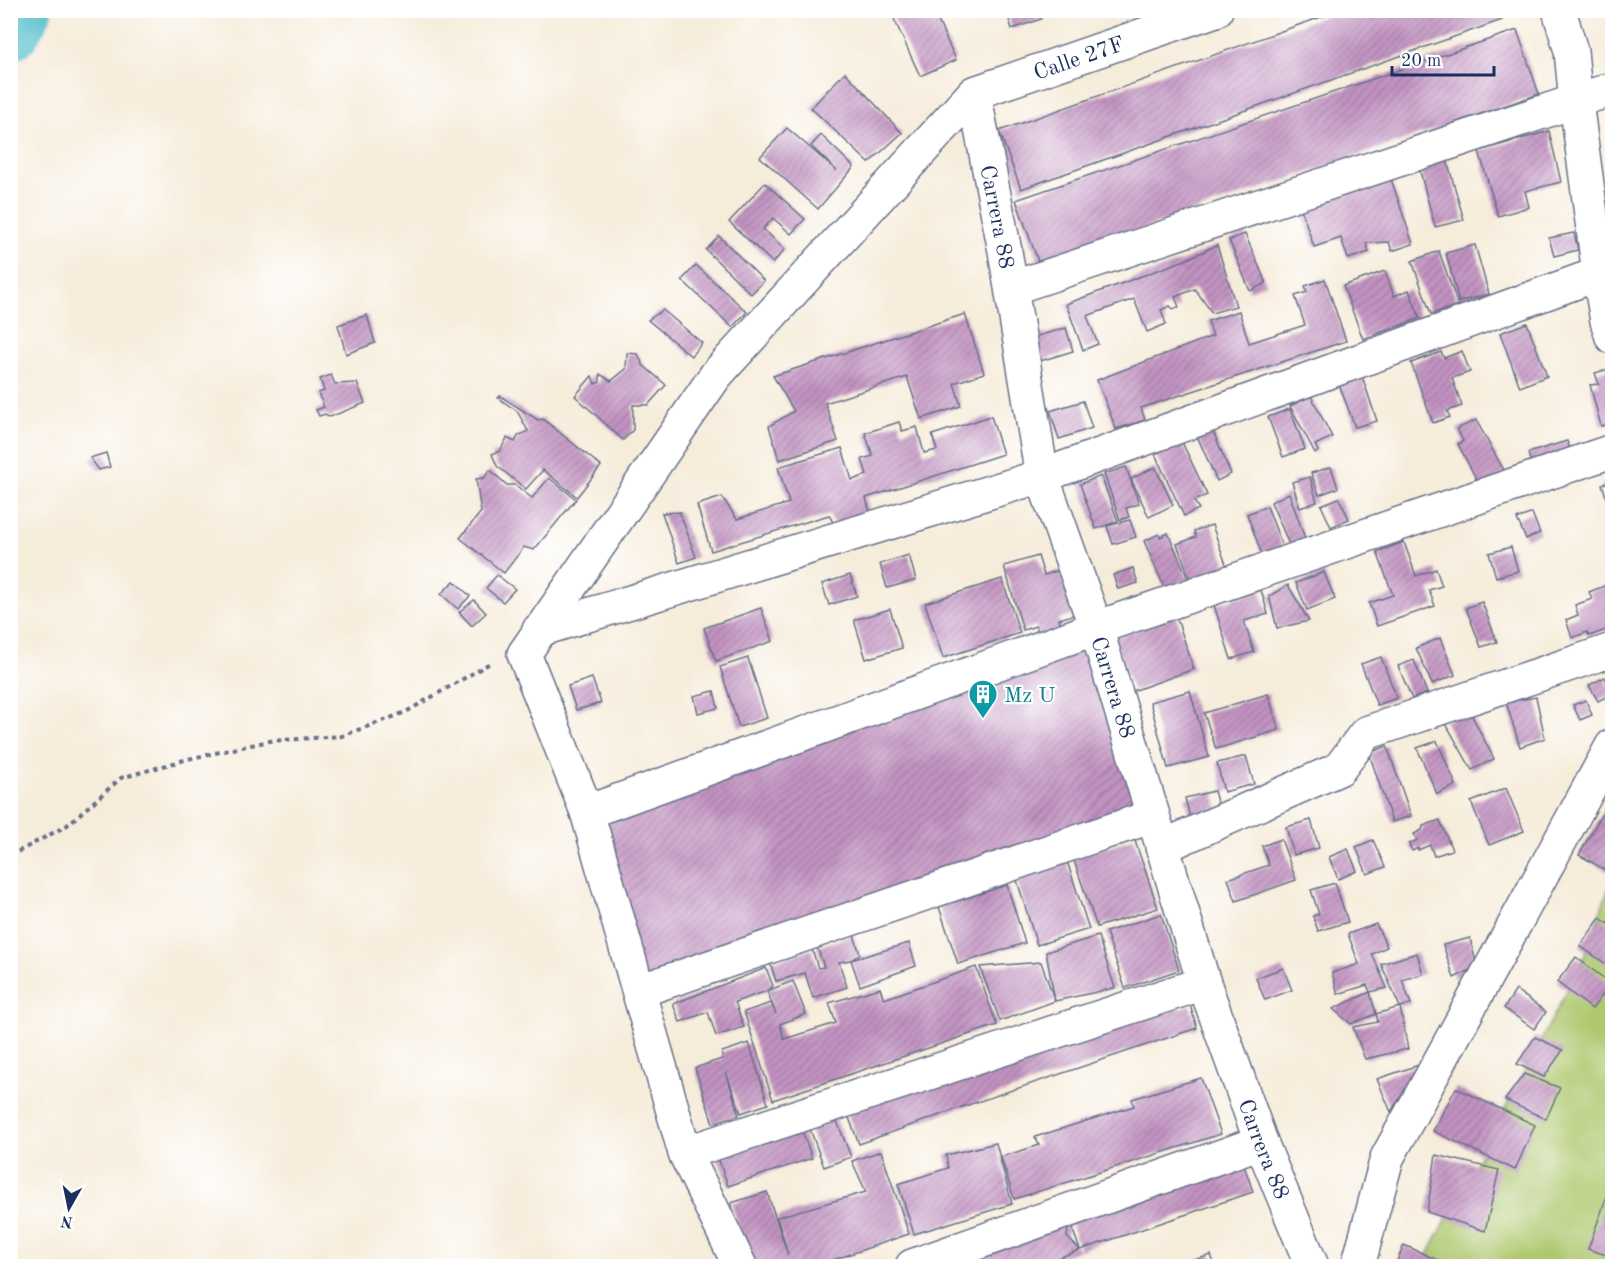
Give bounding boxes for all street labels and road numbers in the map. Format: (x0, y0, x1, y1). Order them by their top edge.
street label: Calle 27F (1031, 33, 1127, 85)
street label: Carrera 88 (975, 163, 1017, 271)
street label: Carrera 88 (1086, 634, 1138, 741)
street label: Carrera 88 (1234, 1097, 1292, 1203)

